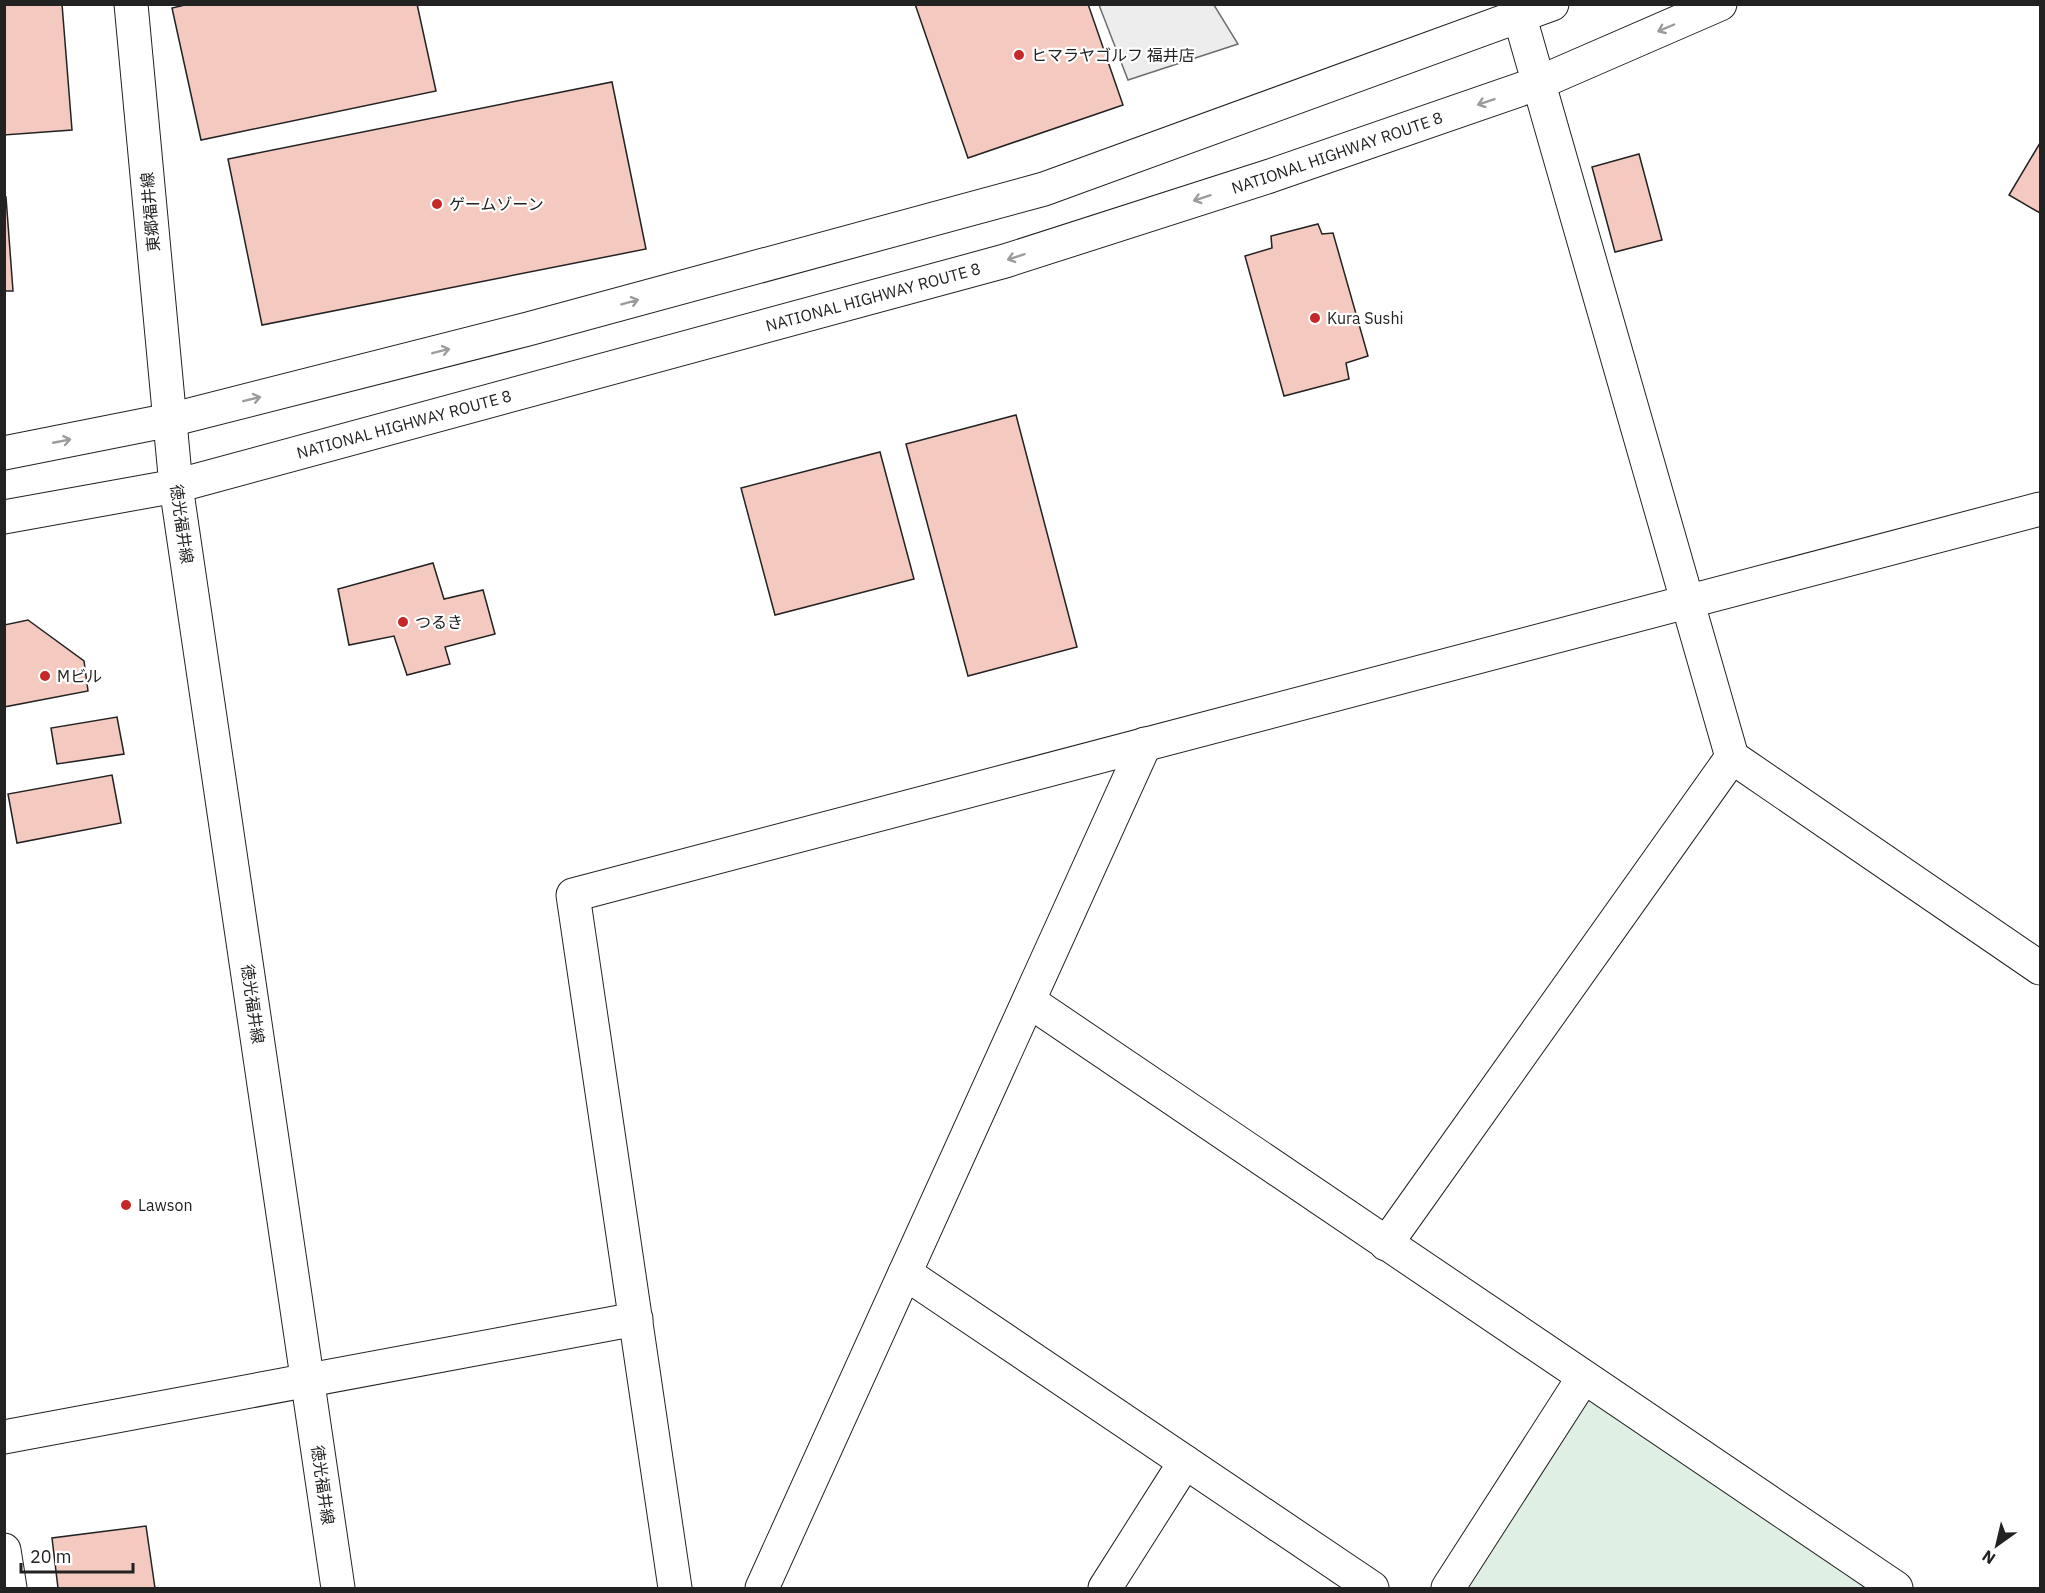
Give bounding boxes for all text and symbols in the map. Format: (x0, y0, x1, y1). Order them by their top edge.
one-way arrow (1657, 23, 1676, 34)
place label: ヒマラヤゴルフ 福井店 (1031, 45, 1195, 65)
marker: ヒマラヤゴルフ 福井店 (1012, 48, 1026, 62)
one-way arrow (1477, 97, 1496, 108)
street label: NATIONAL HIGHWAY ROUTE 8 (1229, 107, 1445, 198)
street label: 東郷福井線 (137, 171, 163, 253)
one-way arrow (1193, 193, 1212, 204)
place label: ゲームゾーン (449, 194, 544, 214)
marker: ゲームゾーン (430, 197, 444, 211)
one-way arrow (1007, 253, 1026, 264)
street label: NATIONAL HIGHWAY ROUTE 8 (763, 258, 983, 336)
one-way arrow (620, 295, 639, 307)
place label: Kura Sushi (1327, 308, 1403, 328)
marker: Kura Sushi (1308, 311, 1322, 325)
one-way arrow (431, 345, 450, 356)
street label: NATIONAL HIGHWAY ROUTE 8 (294, 385, 514, 463)
one-way arrow (242, 393, 261, 404)
one-way arrow (52, 435, 71, 446)
street label: 徳光福井線 (167, 483, 197, 565)
place label: つるき (415, 612, 463, 632)
marker: つるき (396, 615, 410, 629)
place label: Mビル (57, 666, 102, 686)
marker: Mビル (38, 669, 52, 683)
street label: 徳光福井線 (238, 963, 268, 1045)
place label: Lawson (138, 1195, 193, 1215)
marker: Lawson (119, 1198, 133, 1212)
street label: 徳光福井線 (308, 1444, 338, 1526)
north arrow (1967, 1515, 2027, 1575)
scale bar (21, 1536, 134, 1574)
text: 20 m (30, 1545, 72, 1568)
text: N (1978, 1546, 1999, 1569)

